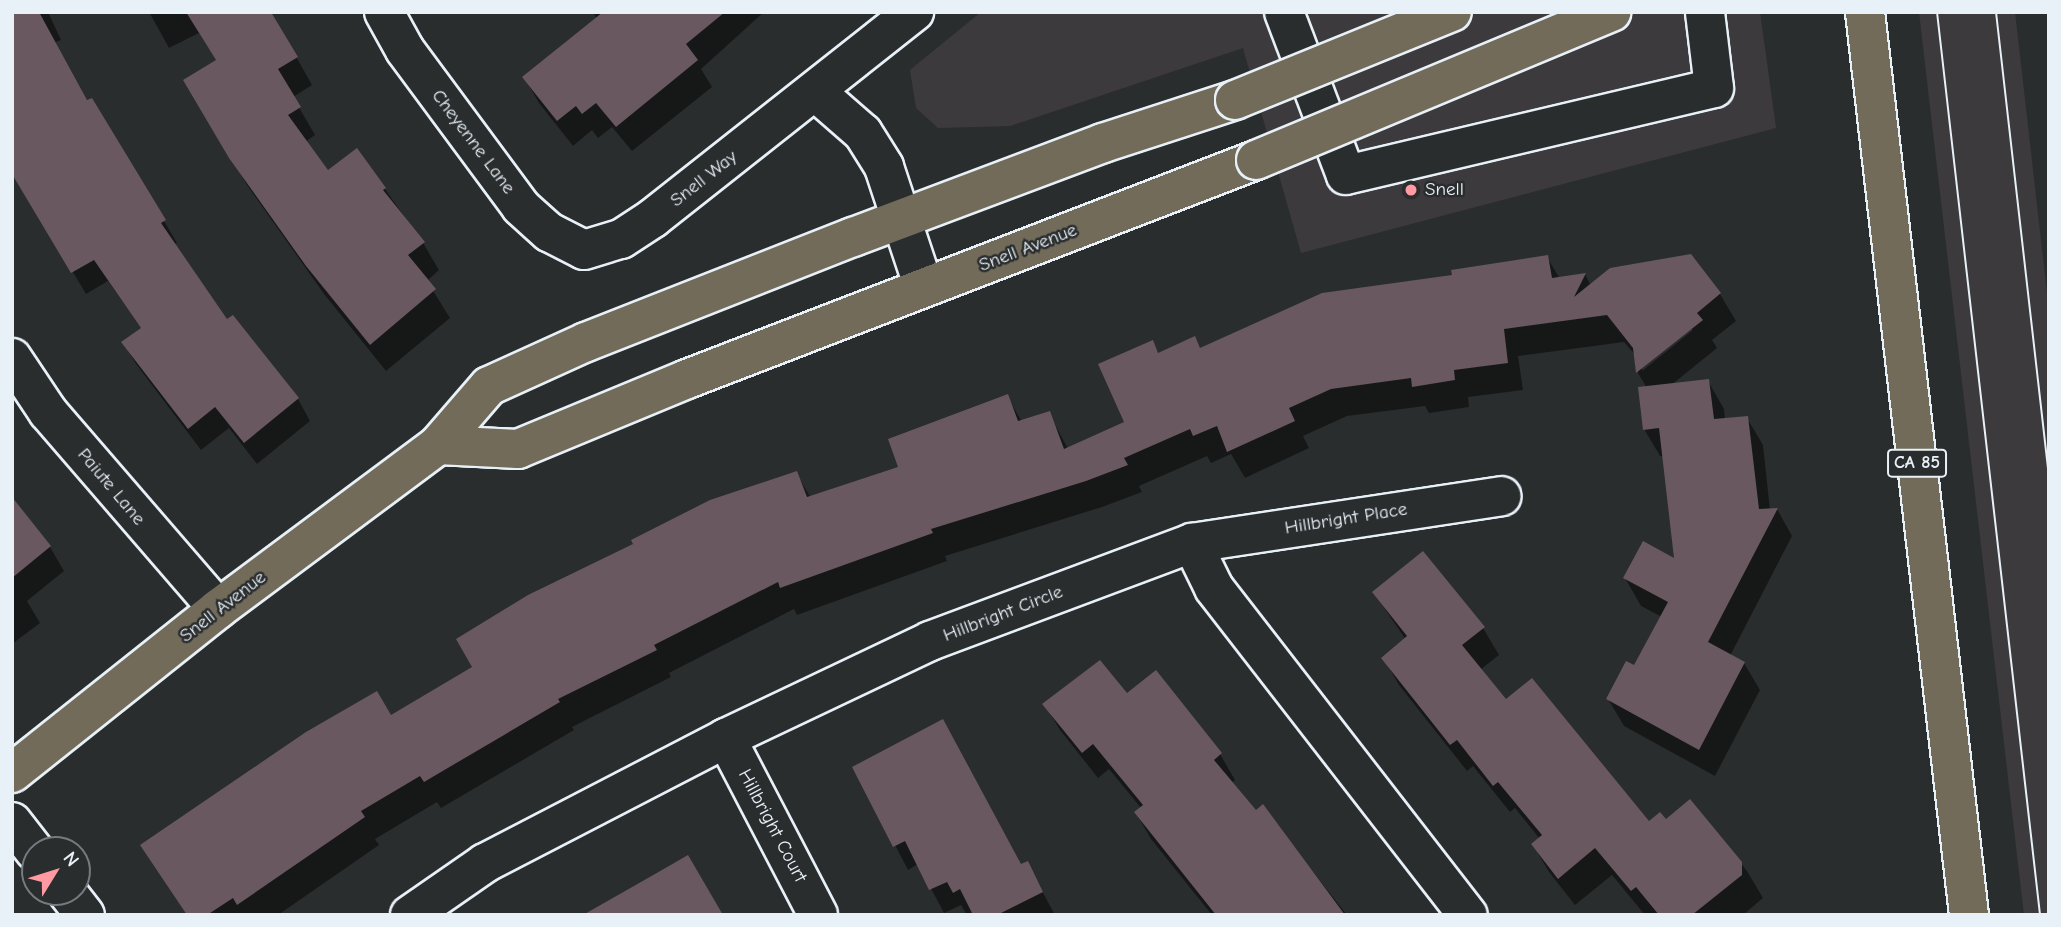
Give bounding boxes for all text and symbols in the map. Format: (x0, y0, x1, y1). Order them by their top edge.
street label: Cheyenne Lane (426, 85, 520, 199)
street label: Snell Way (666, 146, 742, 212)
place label: Snell (1425, 179, 1464, 201)
marker: Snell (1403, 182, 1419, 198)
street label: Snell Avenue (976, 219, 1080, 277)
street label: Paiute Lane (72, 444, 150, 530)
road number: CA 85 (1885, 448, 1948, 477)
street label: Hillbright Place (1283, 498, 1409, 540)
street label: Snell Avenue (175, 566, 271, 648)
street label: Hillbright Circle (940, 581, 1066, 647)
street label: Hillbright Court (733, 766, 811, 886)
north arrow (21, 836, 91, 906)
text: N (58, 848, 83, 871)

